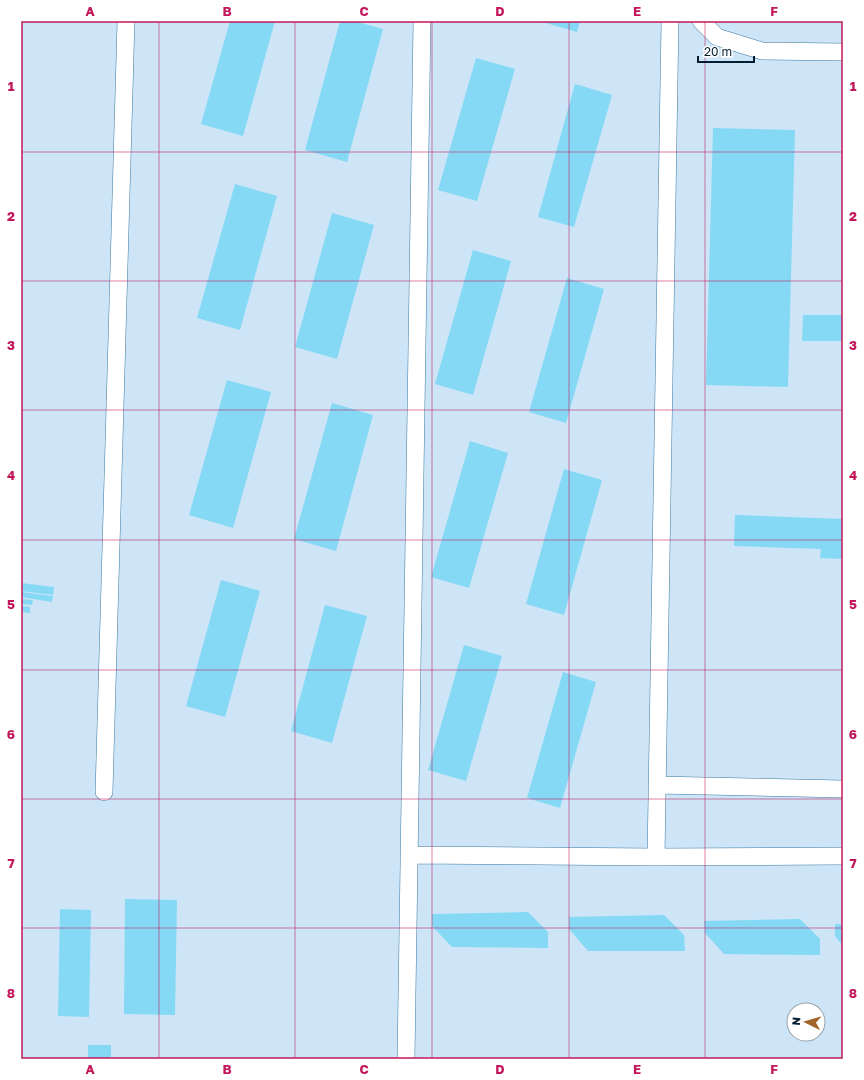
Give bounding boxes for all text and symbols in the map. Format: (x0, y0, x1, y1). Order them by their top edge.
text: A (85, 3, 95, 19)
text: B (222, 3, 232, 19)
text: C (359, 3, 369, 19)
text: D (495, 3, 505, 19)
text: E (633, 3, 641, 19)
text: F (770, 3, 778, 19)
scale bar (698, 38, 754, 64)
text: 20 m (704, 44, 732, 59)
text: 1 (8, 78, 15, 94)
text: 1 (850, 78, 857, 94)
text: 2 (7, 208, 15, 224)
text: 2 (849, 208, 857, 224)
text: 3 (7, 337, 15, 353)
text: 3 (849, 337, 857, 353)
text: 4 (7, 467, 15, 483)
text: 4 (849, 467, 857, 483)
text: 5 (7, 596, 15, 612)
text: 5 (849, 596, 857, 612)
text: 6 (7, 726, 15, 742)
text: 6 (849, 726, 857, 742)
text: 7 (7, 855, 15, 871)
text: 7 (849, 855, 857, 871)
text: 8 (7, 985, 15, 1001)
text: 8 (849, 985, 857, 1001)
north arrow (786, 1002, 826, 1042)
text: N (789, 1016, 802, 1026)
text: A (85, 1061, 95, 1077)
text: B (222, 1061, 232, 1077)
text: C (359, 1061, 369, 1077)
text: D (495, 1061, 505, 1077)
text: E (633, 1061, 641, 1077)
text: F (770, 1061, 778, 1077)

